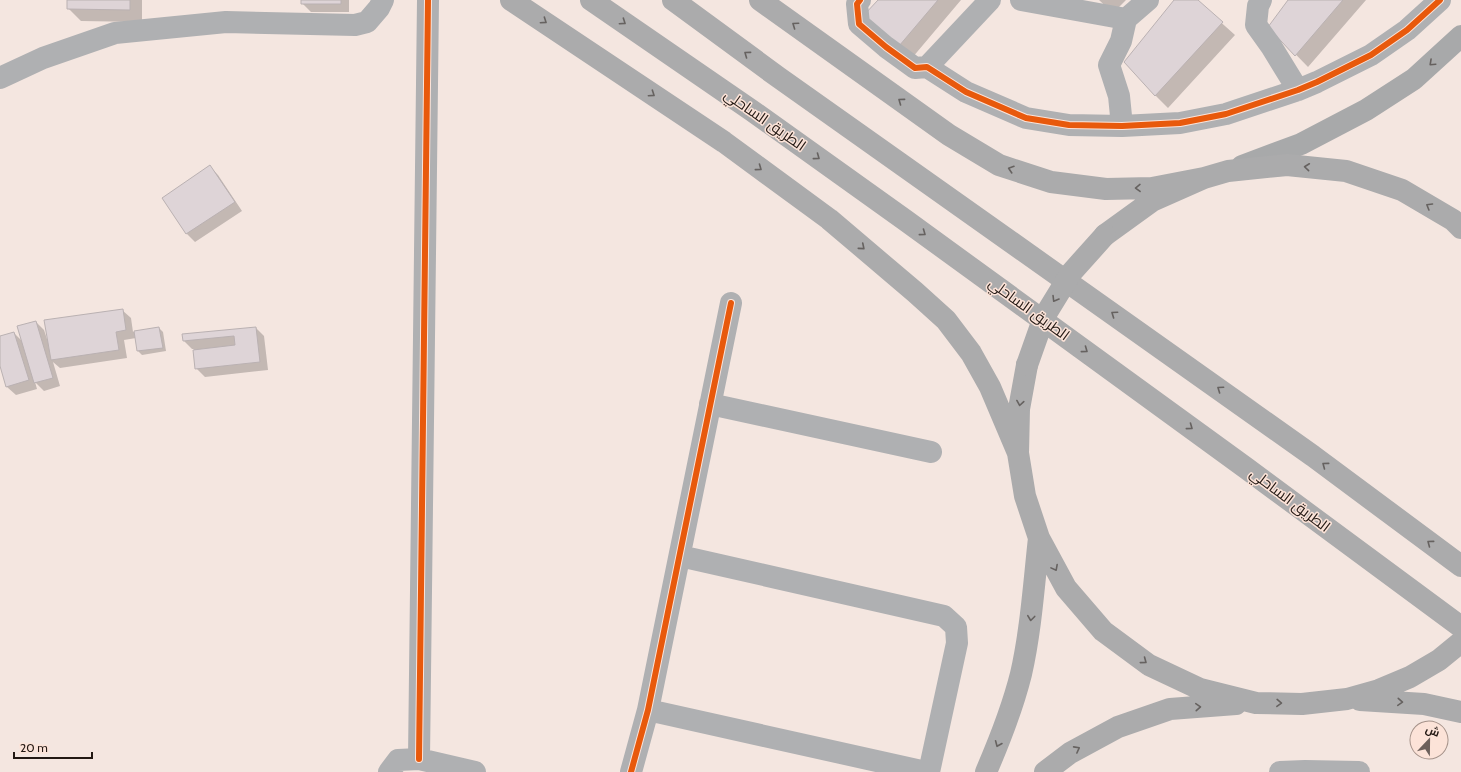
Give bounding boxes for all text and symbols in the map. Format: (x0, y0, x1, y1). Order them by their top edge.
one-way arrow (540, 16, 547, 24)
one-way arrow (619, 17, 626, 25)
one-way arrow (792, 22, 799, 30)
one-way arrow (744, 51, 751, 59)
one-way arrow (1429, 58, 1437, 66)
street label: الطريق الساحلي (719, 85, 809, 157)
one-way arrow (647, 89, 654, 96)
one-way arrow (898, 98, 905, 106)
one-way arrow (813, 152, 820, 159)
one-way arrow (754, 163, 761, 170)
one-way arrow (1304, 163, 1310, 172)
one-way arrow (1007, 165, 1014, 174)
one-way arrow (1135, 184, 1141, 192)
one-way arrow (1426, 203, 1433, 211)
one-way arrow (919, 228, 926, 236)
one-way arrow (857, 242, 864, 249)
street label: الطريق الساحلي (983, 274, 1073, 347)
one-way arrow (1053, 295, 1060, 302)
one-way arrow (1111, 312, 1118, 319)
one-way arrow (1080, 345, 1087, 352)
one-way arrow (1217, 387, 1224, 394)
one-way arrow (1016, 400, 1025, 406)
one-way arrow (1186, 422, 1193, 430)
one-way arrow (1323, 463, 1330, 470)
street label: الطريق الساحلي (1245, 464, 1334, 538)
one-way arrow (1427, 540, 1434, 547)
one-way arrow (1050, 564, 1058, 571)
one-way arrow (1026, 615, 1035, 621)
one-way arrow (1139, 657, 1146, 664)
one-way arrow (1397, 698, 1403, 707)
one-way arrow (1276, 699, 1282, 708)
one-way arrow (1195, 703, 1201, 712)
north arrow (1409, 720, 1449, 760)
text: ش (1424, 722, 1442, 740)
scale bar (14, 734, 92, 760)
one-way arrow (995, 739, 1003, 747)
text: 20 m (20, 740, 48, 755)
one-way arrow (1072, 746, 1080, 754)

